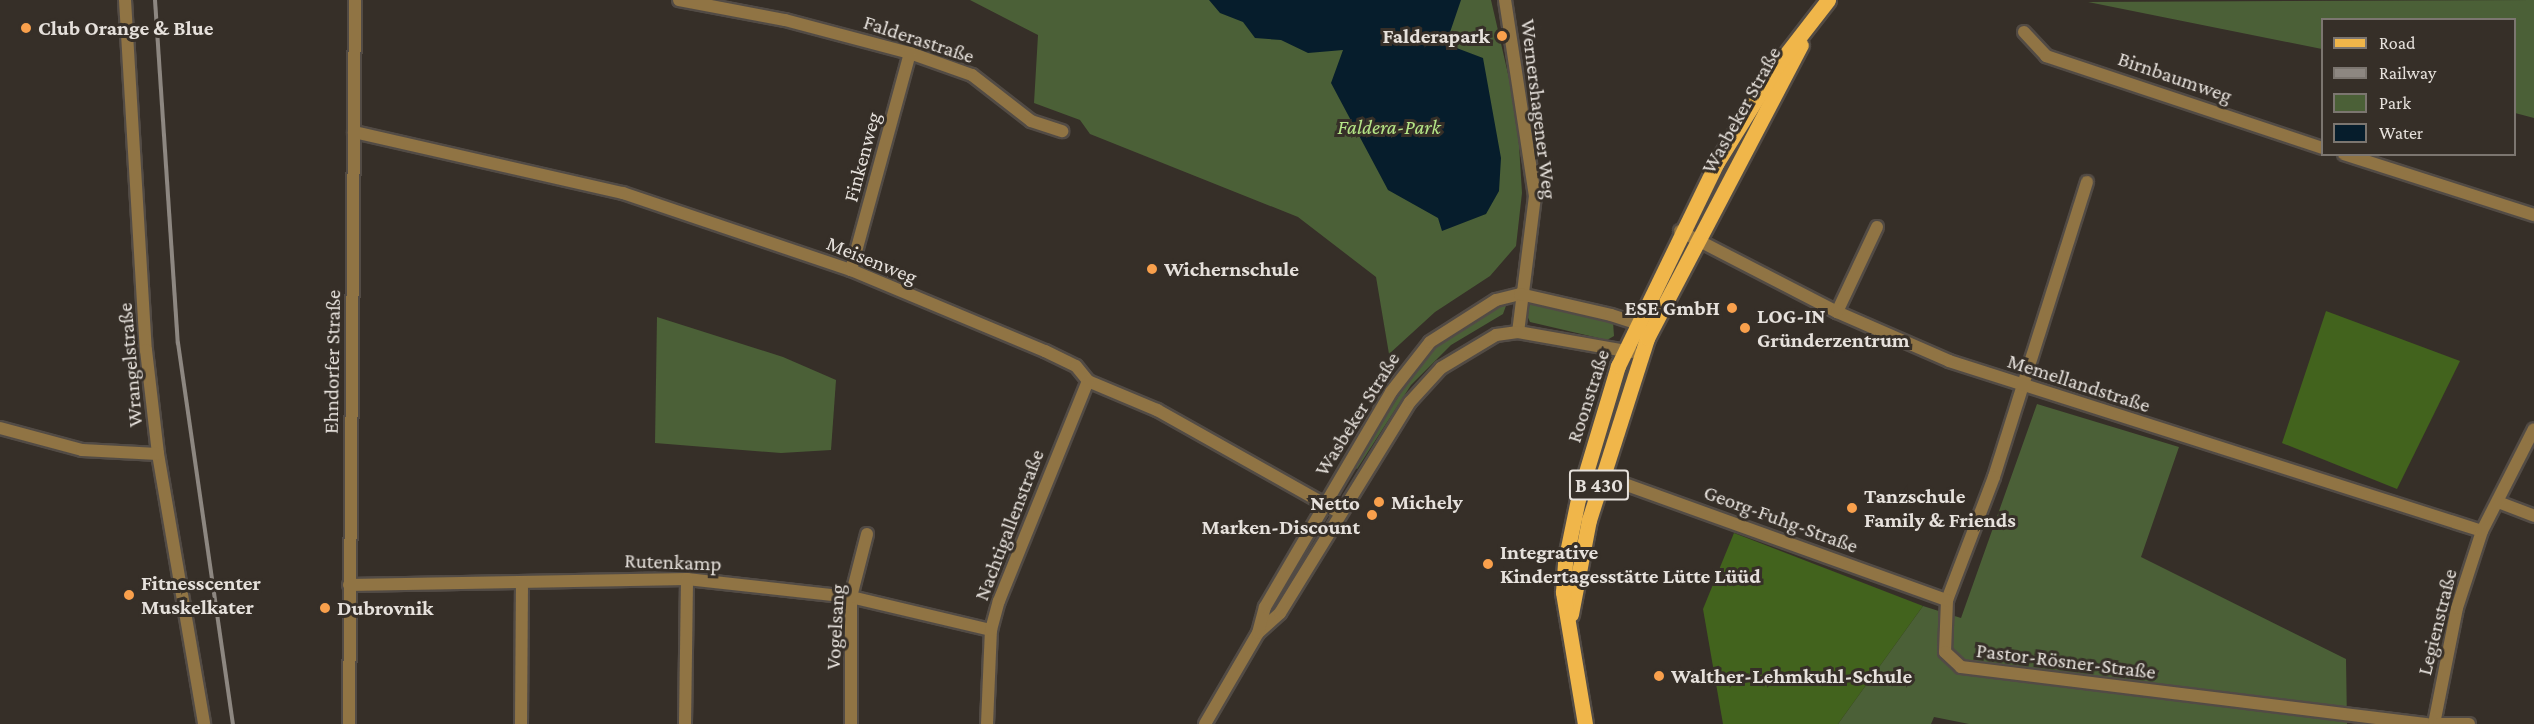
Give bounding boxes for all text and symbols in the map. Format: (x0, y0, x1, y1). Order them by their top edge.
street label: Falderastraße (860, 9, 978, 69)
place label: Club Orange & Blue (38, 15, 213, 41)
street label: Wernershagener Weg (1515, 18, 1563, 200)
legend (2321, 18, 2516, 156)
marker: Club Orange & Blue (19, 21, 33, 35)
place label: Falderapark (1382, 23, 1490, 49)
marker: Falderapark (1495, 29, 1509, 43)
text: Road (2379, 33, 2416, 53)
street label: Wasbeker Straße (1696, 42, 1786, 178)
street label: Birnbaumweg (2115, 46, 2235, 108)
text: Railway (2379, 63, 2436, 83)
text: Park (2379, 93, 2411, 113)
street label: Finkenweg (838, 109, 886, 205)
park label: Faldera-Park (1337, 114, 1441, 140)
text: Water (2379, 123, 2423, 143)
street label: Meisenweg (823, 230, 921, 290)
place label: Wichernschule (1164, 256, 1299, 282)
marker: Wichernschule (1145, 262, 1159, 276)
street label: Ehndorfer Straße (318, 290, 346, 434)
place label: ESE GmbH (1624, 295, 1720, 321)
marker: ESE GmbH (1725, 301, 1739, 315)
street label: Wrangelstraße (112, 302, 148, 428)
place label: LOG-IN Gründerzentrum (1757, 303, 1910, 353)
marker: LOG-IN Gründerzentrum (1738, 321, 1752, 335)
street label: Roonstraße (1561, 346, 1615, 446)
street label: Wasbeker Straße (1309, 347, 1405, 481)
street label: Memellandstraße (2004, 348, 2154, 418)
street label: Nachtigallenstraße (969, 446, 1049, 604)
road number: B 430 (1568, 468, 1630, 502)
street label: Georg-Fuhg-Straße (1700, 479, 1862, 559)
place label: Tanzschule Family & Friends (1864, 483, 2016, 533)
place label: Michely (1391, 489, 1463, 515)
place label: Netto Marken-Discount (1201, 490, 1360, 540)
marker: Michely (1372, 495, 1386, 509)
marker: Tanzschule Family & Friends (1845, 501, 1859, 515)
marker: Netto Marken-Discount (1365, 508, 1379, 522)
place label: Integrative Kindertagesstätte Lütte Lüüd (1500, 539, 1761, 589)
street label: Rutenkamp (624, 548, 722, 576)
marker: Integrative Kindertagesstätte Lütte Lüüd (1481, 557, 1495, 571)
street label: Legienstraße (2412, 566, 2462, 678)
place label: Fitnesscenter Muskelkater (141, 570, 261, 620)
street label: Vogelsang (820, 584, 850, 670)
marker: Fitnesscenter Muskelkater (122, 588, 136, 602)
place label: Dubrovnik (337, 595, 433, 621)
marker: Dubrovnik (318, 601, 332, 615)
street label: Pastor-Rösner-Straße (1975, 637, 2157, 685)
place label: Walther-Lehmkuhl-Schule (1671, 663, 1912, 689)
marker: Walther-Lehmkuhl-Schule (1652, 669, 1666, 683)

